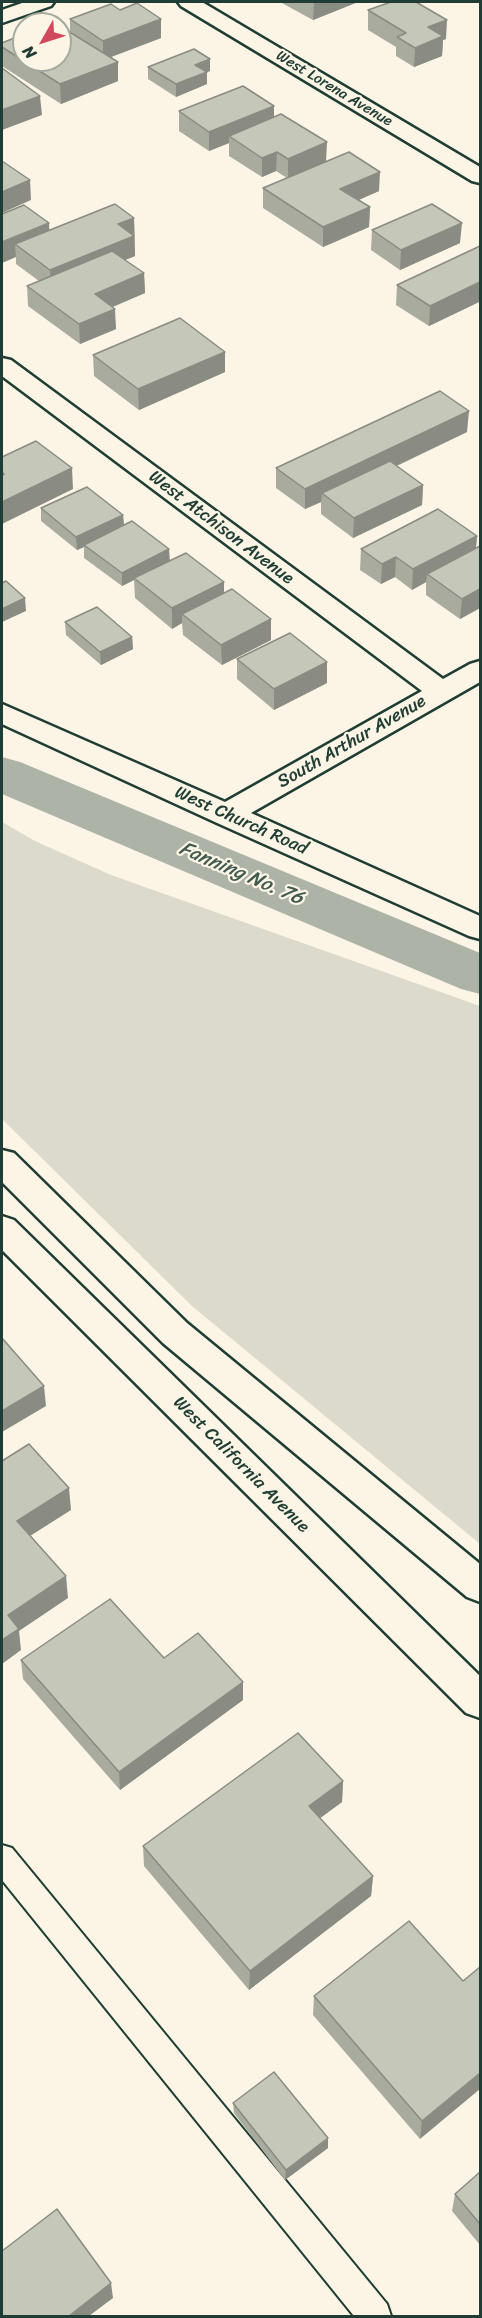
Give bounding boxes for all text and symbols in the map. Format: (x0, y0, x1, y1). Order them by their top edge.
north arrow (12, 12, 72, 72)
text: N (14, 39, 44, 66)
street label: West Lorena Avenue (273, 47, 395, 131)
street label: West Atchison Avenue (144, 466, 298, 590)
street label: South Arthur Avenue (274, 691, 430, 793)
street label: West Church Road (171, 782, 311, 860)
water label: Fanning No. 76 (175, 837, 307, 911)
street label: West California Avenue (168, 1392, 314, 1538)

